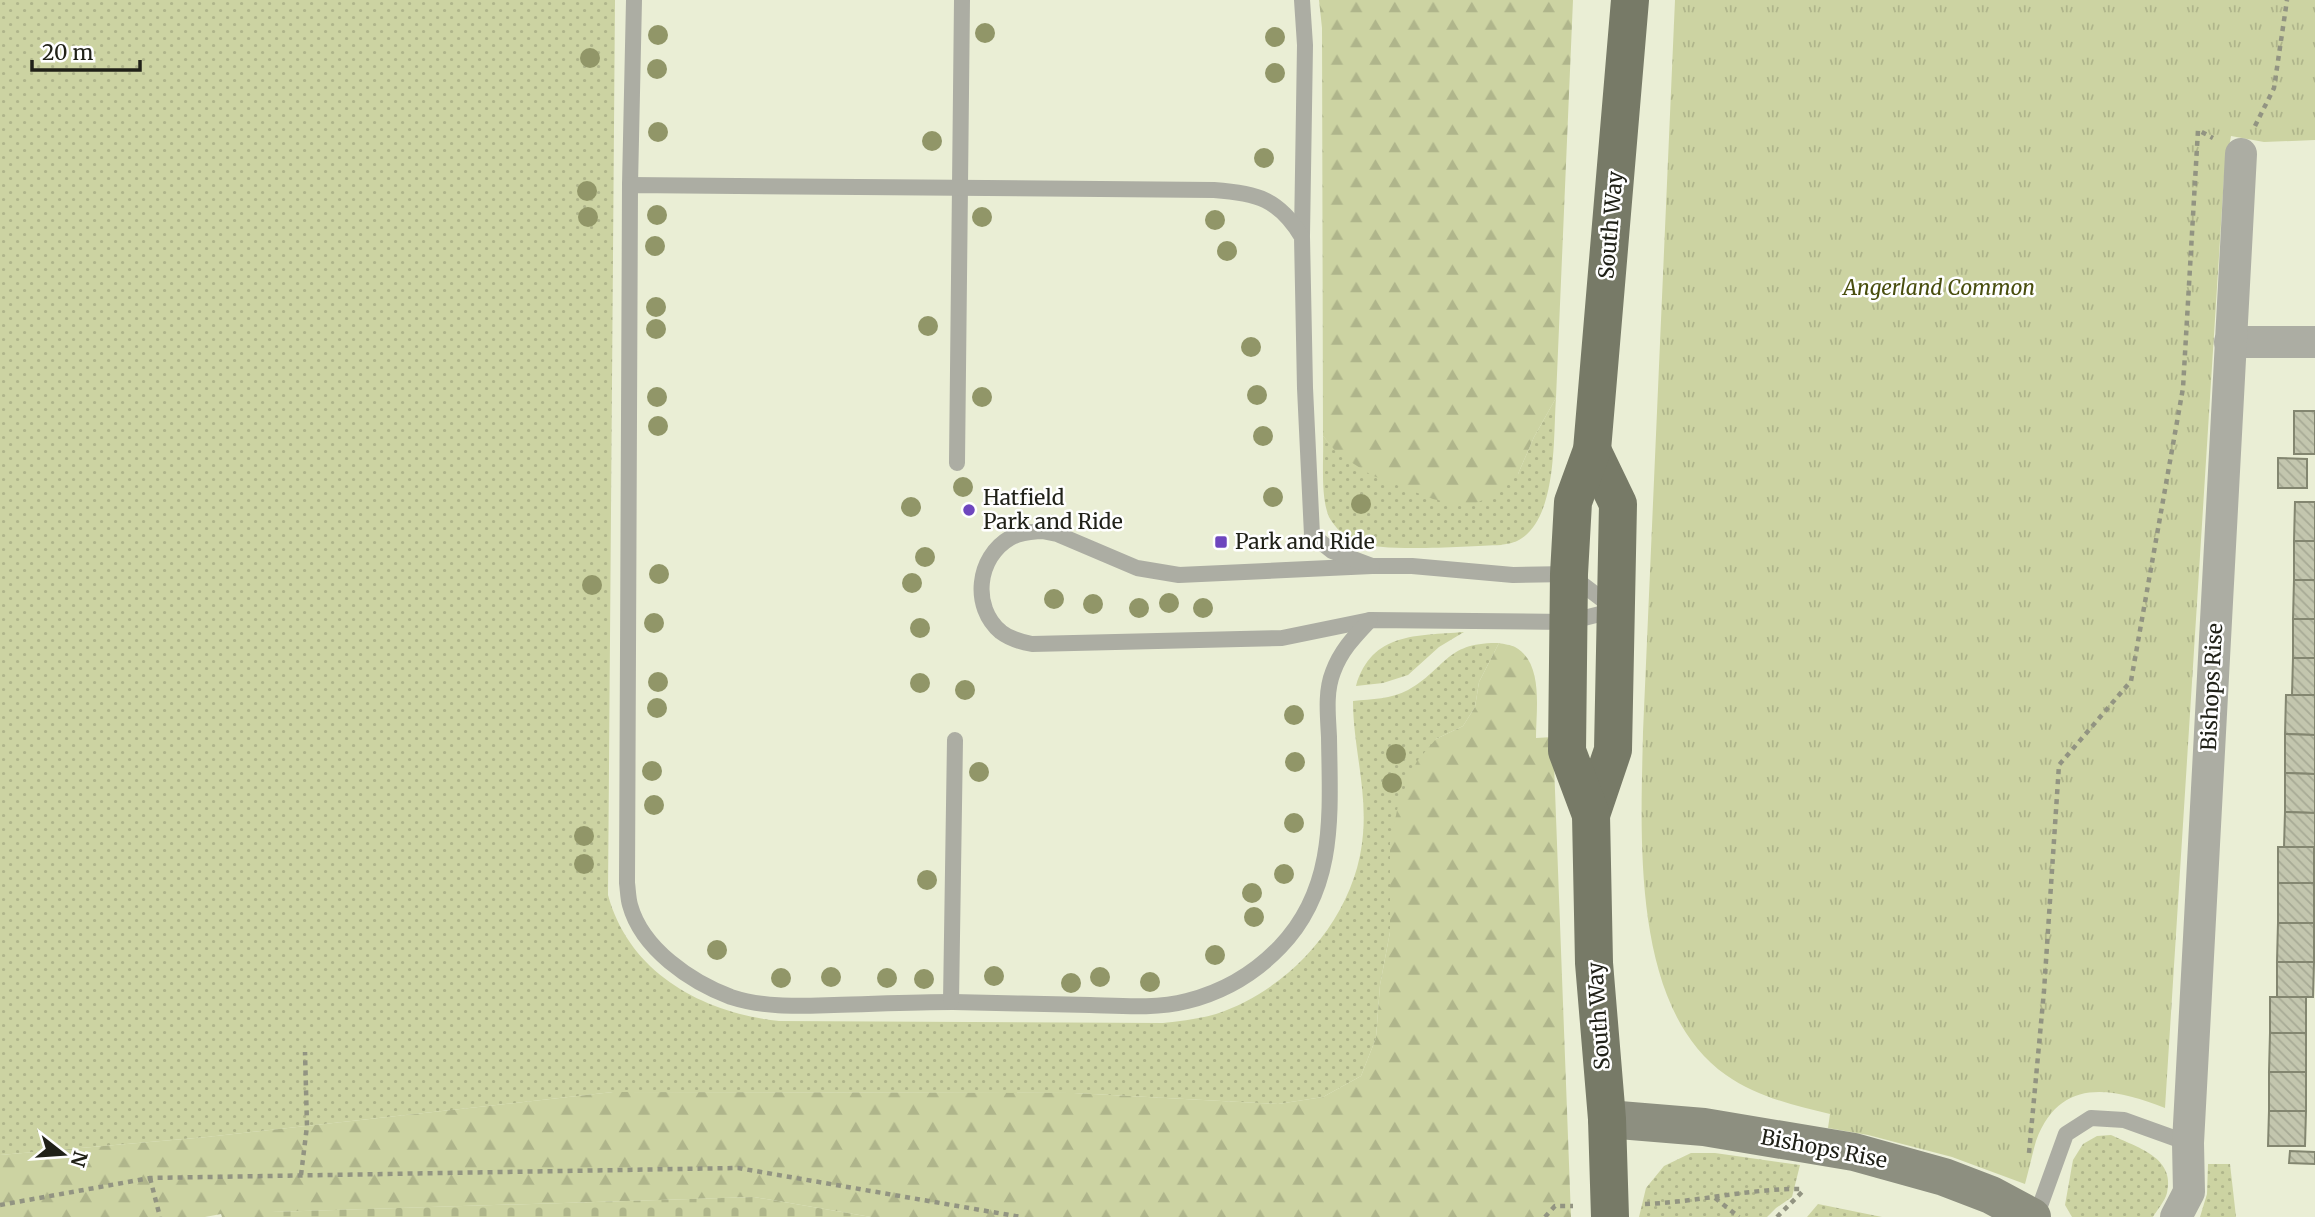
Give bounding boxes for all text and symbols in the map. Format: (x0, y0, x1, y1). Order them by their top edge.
scale bar (32, 28, 140, 72)
text: 20 m (42, 39, 94, 66)
street label: South Way (1592, 169, 1629, 280)
park label: Angerland Common (1841, 274, 2035, 301)
place label: Hatfield Park and Ride (983, 484, 1123, 535)
marker: Hatfield Park and Ride (961, 502, 977, 518)
place label: Park and Ride (1235, 528, 1375, 555)
marker: Park and Ride (1213, 534, 1229, 550)
street label: Bishops Rise (2195, 622, 2228, 752)
street label: South Way (1581, 960, 1616, 1071)
north arrow (28, 1119, 98, 1189)
street label: Bishops Rise (1759, 1123, 1890, 1174)
text: N (66, 1148, 93, 1170)

